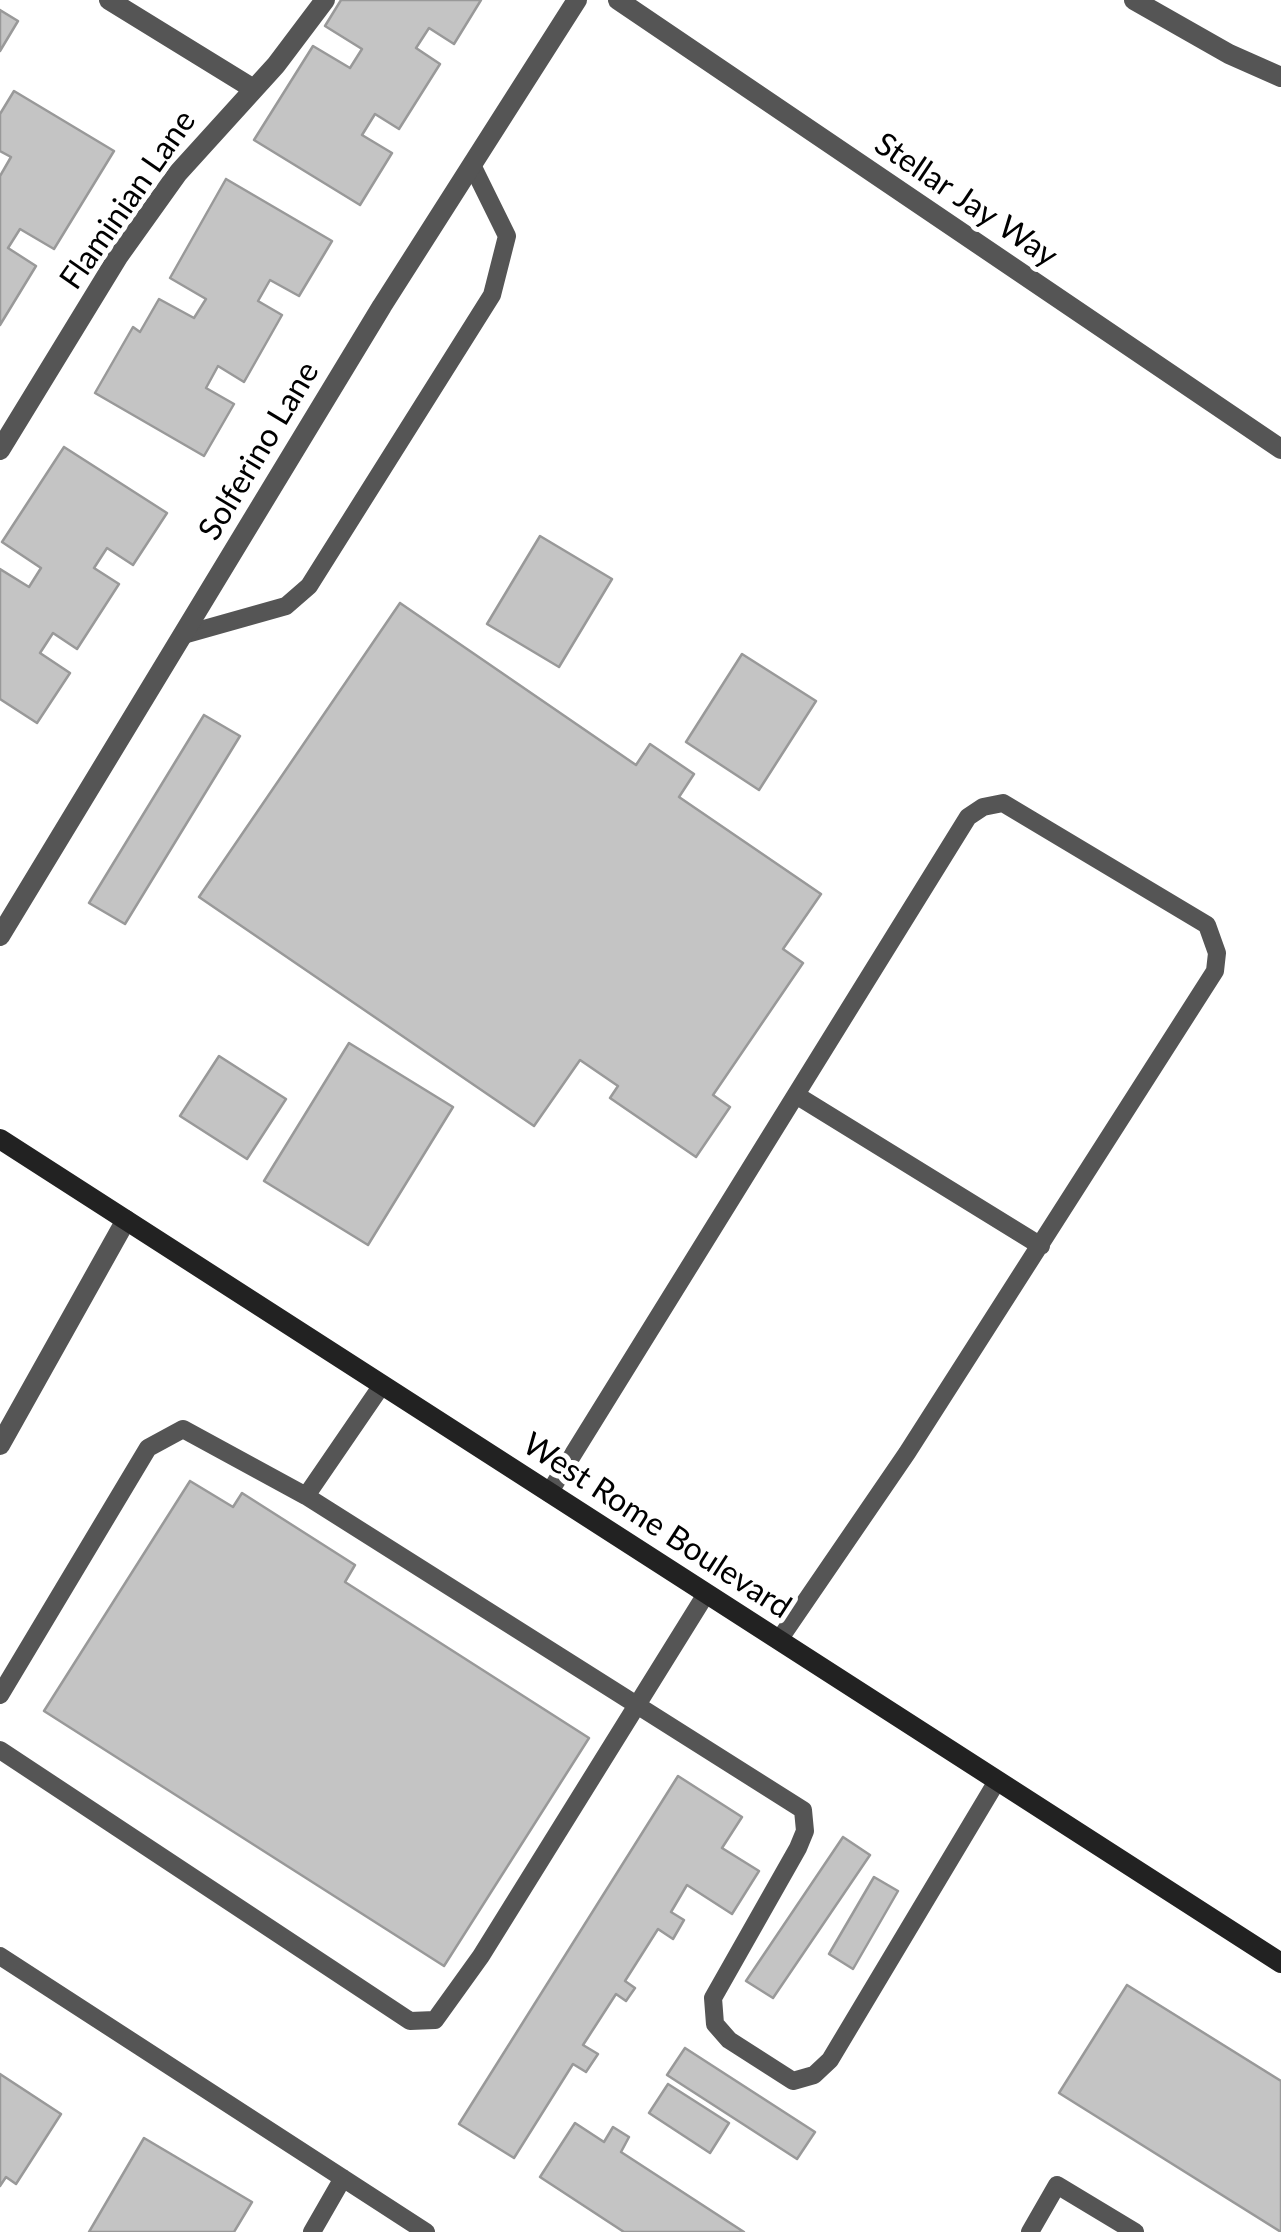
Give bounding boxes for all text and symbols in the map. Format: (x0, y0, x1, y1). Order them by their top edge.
street label: Flaminian Lane (52, 103, 204, 297)
street label: Stellar Jay Way (867, 125, 1065, 275)
street label: Solferino Lane (191, 355, 327, 547)
street label: West Rome Boulevard (516, 1425, 798, 1627)

